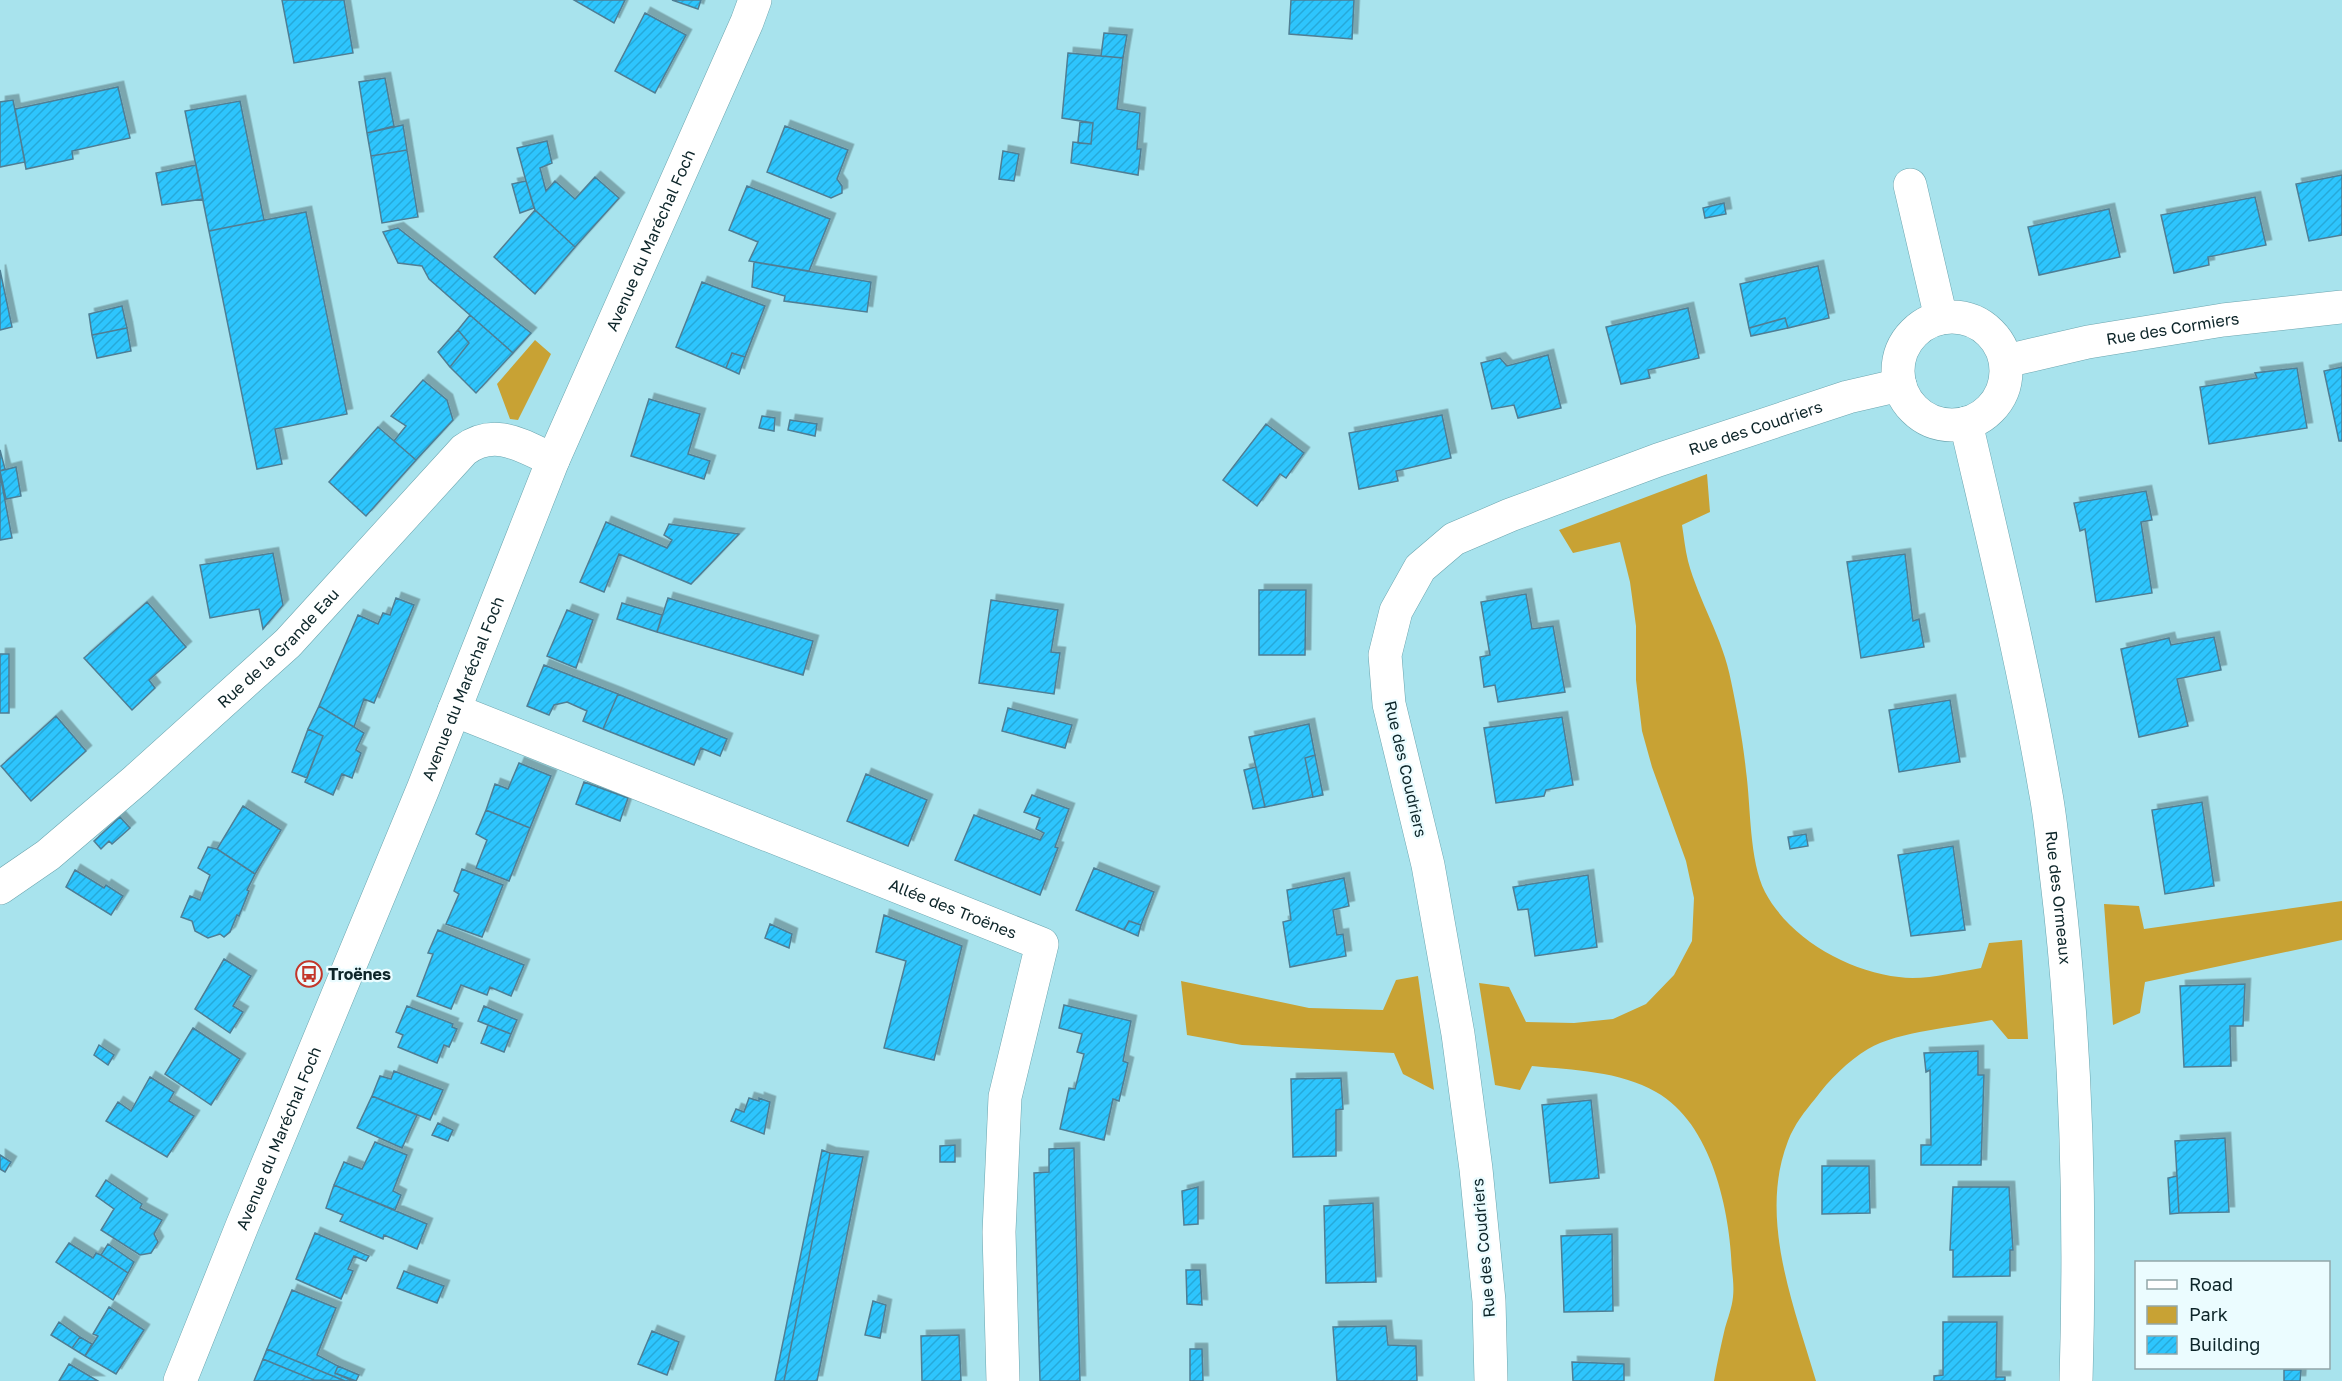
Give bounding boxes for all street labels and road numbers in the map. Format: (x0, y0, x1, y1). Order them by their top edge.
street label: Avenue du Maréchal Foch (601, 146, 699, 334)
street label: Rue des Cormiers (2105, 308, 2240, 349)
street label: Rue des Coudriers (1686, 396, 1825, 459)
street label: Rue de la Grande Eau (213, 584, 343, 712)
street label: Avenue du Maréchal Foch (417, 593, 508, 784)
street label: Rue des Coudriers (1381, 699, 1431, 839)
street label: Rue des Ormeaux (2041, 830, 2076, 965)
street label: Allée des Troënes (886, 874, 1020, 943)
street label: Avenue du Maréchal Foch (232, 1044, 325, 1233)
street label: Rue des Coudriers (1467, 1178, 1499, 1318)

